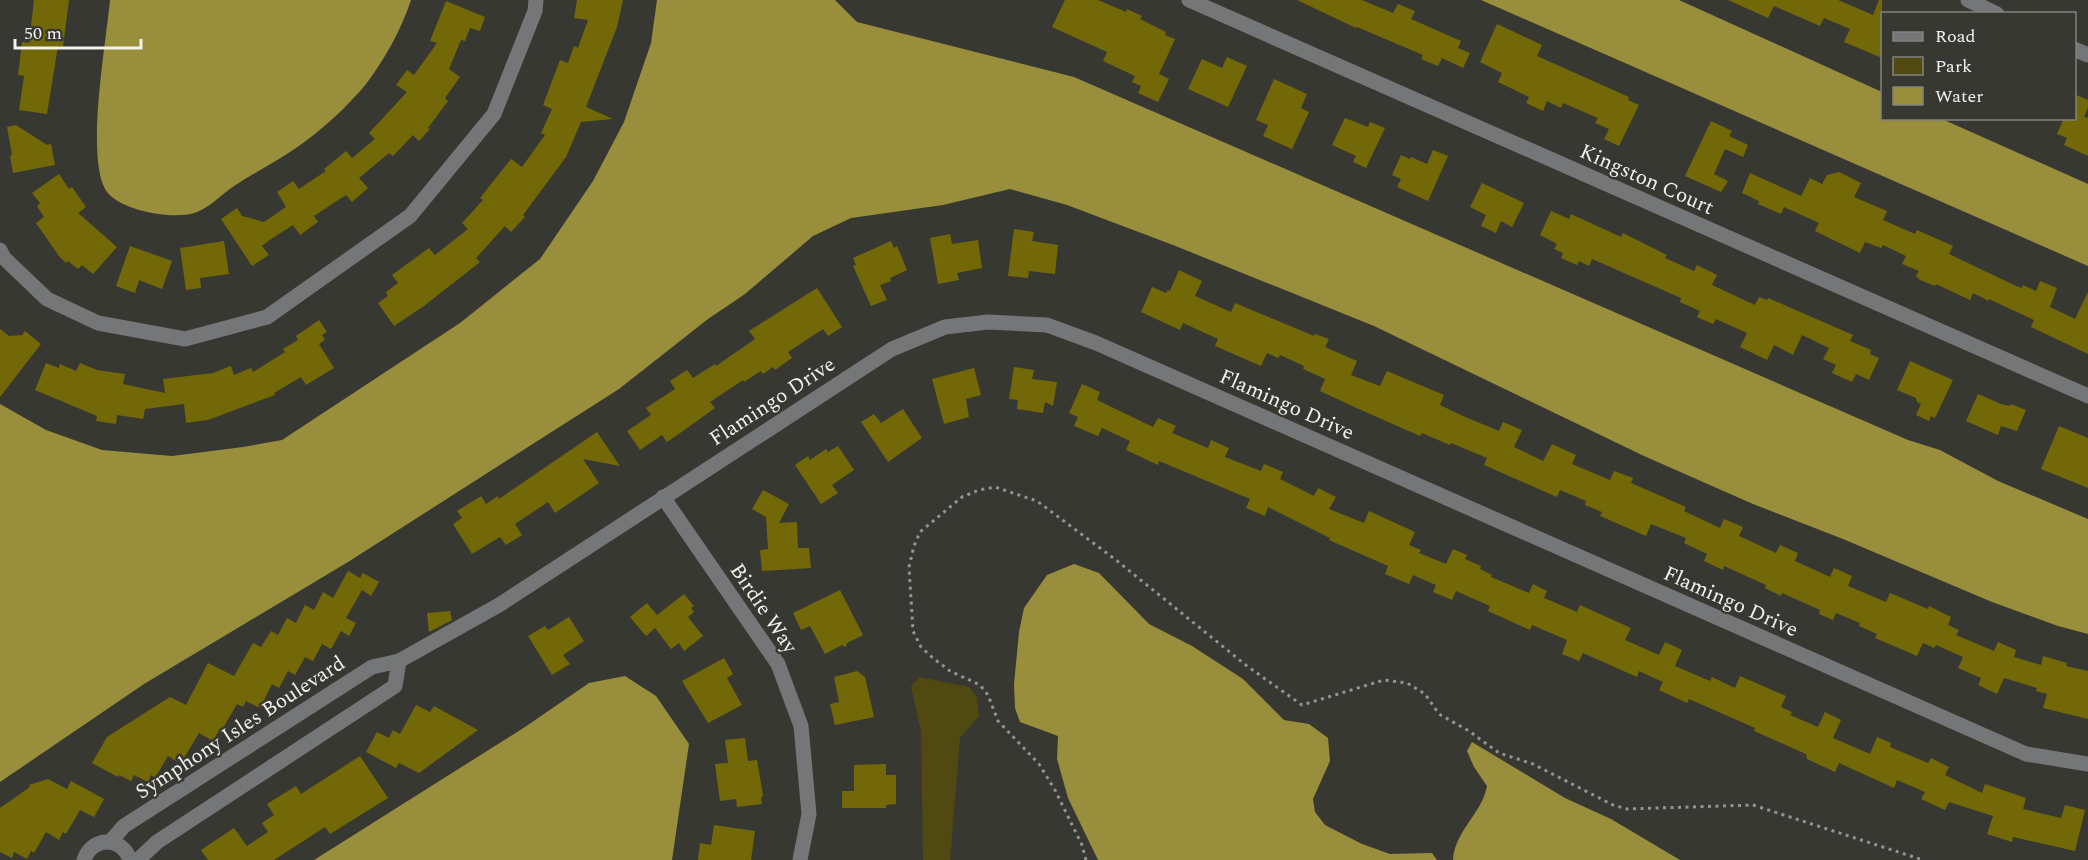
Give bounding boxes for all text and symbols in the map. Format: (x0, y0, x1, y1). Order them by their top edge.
scale bar (15, 12, 141, 50)
legend (1881, 12, 2076, 120)
text: 50 m (24, 20, 62, 47)
text: Road (1935, 23, 1976, 50)
text: Park (1935, 53, 1972, 80)
text: Water (1935, 83, 1983, 110)
street label: Kingston Court (1574, 136, 1719, 224)
street label: Flamingo Drive (703, 349, 842, 455)
street label: Flamingo Drive (1214, 361, 1359, 449)
street label: Birdie Way (721, 557, 806, 661)
street label: Flamingo Drive (1658, 558, 1803, 646)
street label: Symphony Isles Boulevard (129, 648, 352, 808)

